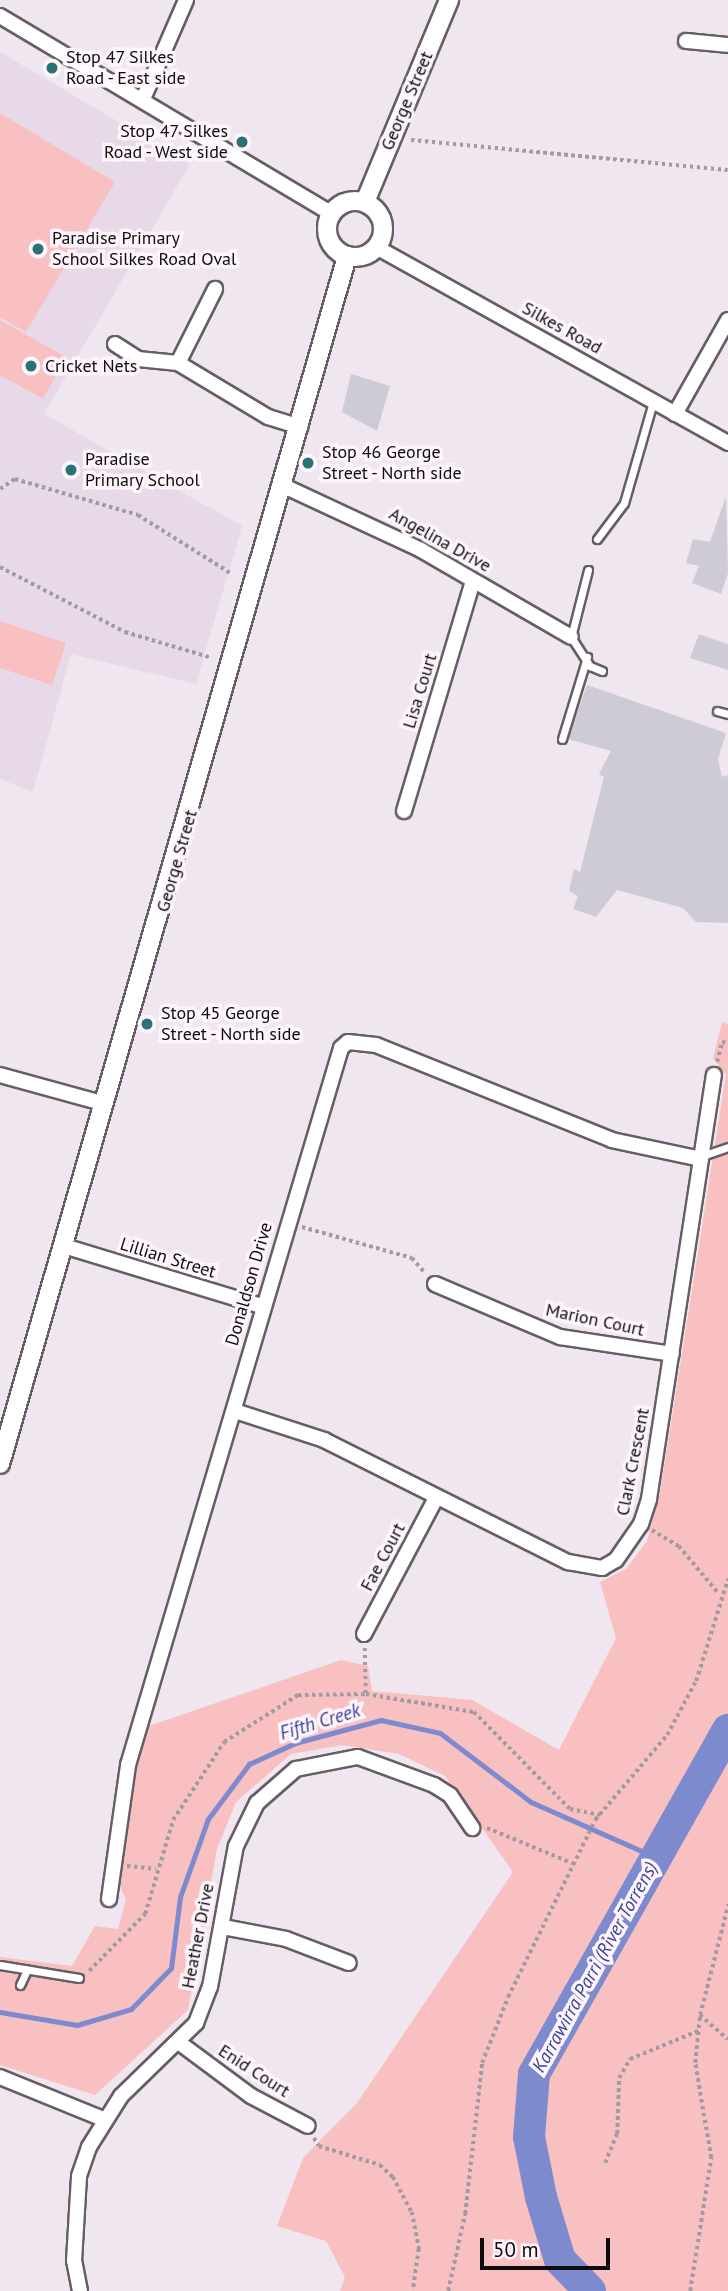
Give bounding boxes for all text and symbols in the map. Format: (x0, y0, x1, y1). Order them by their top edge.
place label: Stop 47 Silkes Road - East side (66, 47, 188, 90)
street label: George Street (376, 48, 438, 154)
marker: Stop 47 Silkes Road - East side (44, 60, 60, 76)
place label: Stop 47 Silkes Road - West side (101, 121, 228, 164)
marker: Stop 47 Silkes Road - West side (234, 134, 250, 150)
place label: Paradise Primary School Silkes Road Oval (52, 228, 236, 270)
marker: Paradise Primary School Silkes Road Oval (30, 241, 46, 257)
street label: Silkes Road (518, 297, 606, 359)
place label: Cricket Nets (45, 355, 137, 377)
marker: Cricket Nets (23, 358, 39, 374)
place label: Stop 46 George Street - North side (322, 442, 464, 484)
place label: Paradise Primary School (85, 449, 200, 491)
marker: Stop 46 George Street - North side (300, 455, 316, 471)
marker: Paradise Primary School (63, 462, 79, 478)
street label: Angelina Drive (385, 503, 495, 577)
street label: Lisa Court (398, 651, 442, 731)
street label: George Street (152, 807, 202, 915)
place label: Stop 45 George Street - North side (161, 1003, 303, 1046)
marker: Stop 45 George Street - North side (139, 1016, 155, 1032)
street label: Donaldson Drive (221, 1220, 277, 1348)
street label: Lillian Street (117, 1233, 219, 1283)
street label: Marion Court (544, 1299, 646, 1341)
street label: Clark Crescent (612, 1406, 654, 1518)
street label: Fae Court (356, 1519, 410, 1595)
water label: Fifth Creek (277, 1699, 363, 1745)
water label: Karrawirra Parri (River Torrens) (527, 1858, 663, 2076)
street label: Heather Drive (177, 1882, 219, 1990)
street label: Enid Court (214, 2040, 294, 2102)
scale bar (483, 2224, 612, 2268)
text: 50 m (493, 2236, 539, 2263)

